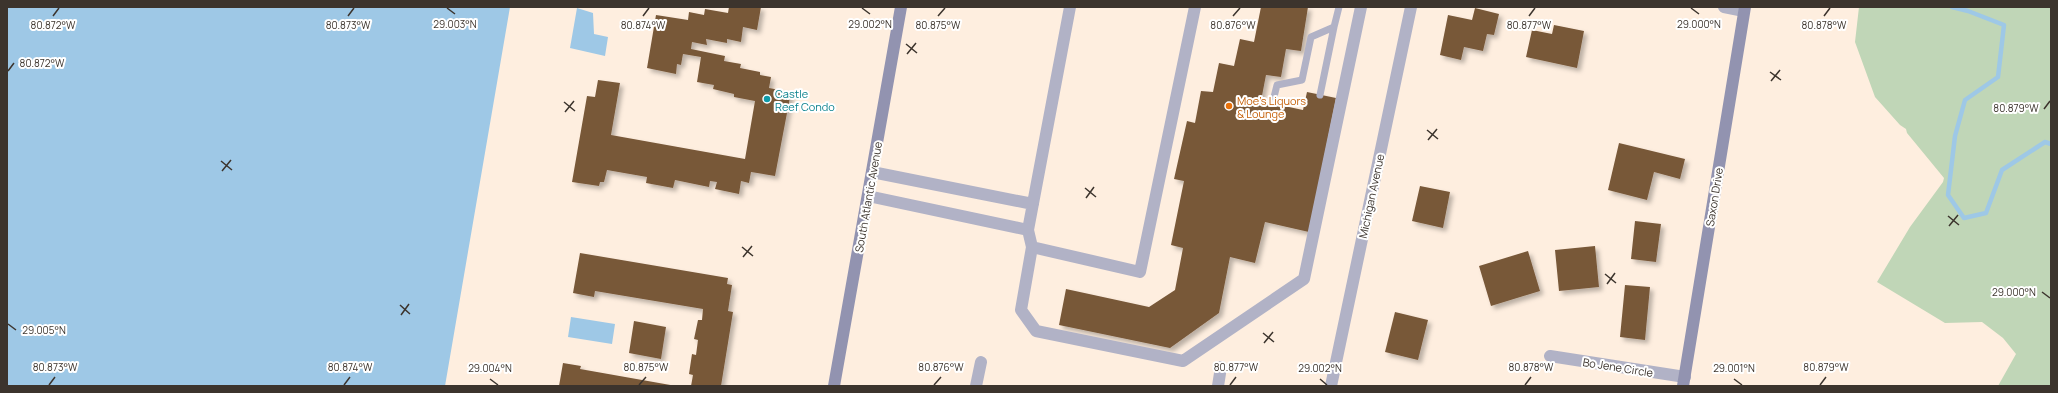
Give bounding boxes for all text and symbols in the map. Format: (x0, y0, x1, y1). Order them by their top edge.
text: 29.003°N (433, 17, 477, 31)
text: 29.002°N (848, 17, 892, 31)
text: 29.000°N (1677, 17, 1721, 31)
text: 80.872°W (31, 18, 76, 32)
text: 80.873°W (326, 18, 371, 32)
text: 80.874°W (621, 18, 666, 32)
text: 80.875°W (916, 18, 961, 32)
text: 80.876°W (1210, 18, 1256, 32)
text: 80.877°W (1507, 18, 1552, 32)
text: 80.878°W (1802, 18, 1847, 32)
text: 80.872°W (20, 56, 65, 70)
place label: Castle Reef Condo (775, 86, 835, 114)
place label: Moe's Liquors & Lounge (1237, 93, 1306, 121)
marker: Castle Reef Condo (762, 94, 772, 104)
marker: Moe's Liquors & Lounge (1224, 101, 1234, 111)
text: 80.879°W (1993, 101, 2039, 115)
street label: South Atlantic Avenue (851, 140, 885, 254)
street label: Michigan Avenue (1355, 152, 1387, 240)
street label: Saxon Drive (1702, 166, 1726, 228)
text: 29.000°N (1992, 285, 2036, 299)
text: 29.005°N (22, 323, 66, 337)
street label: Bo Jene Circle (1582, 354, 1655, 380)
text: 80.873°W (33, 360, 78, 374)
text: 80.874°W (328, 360, 373, 374)
text: 80.875°W (624, 360, 669, 374)
text: 80.876°W (918, 360, 964, 374)
text: 80.877°W (1214, 360, 1259, 374)
text: 80.878°W (1509, 360, 1554, 374)
text: 80.879°W (1803, 360, 1849, 374)
text: 29.004°N (468, 361, 512, 375)
text: 29.002°N (1298, 361, 1342, 375)
text: 29.001°N (1713, 361, 1755, 375)

